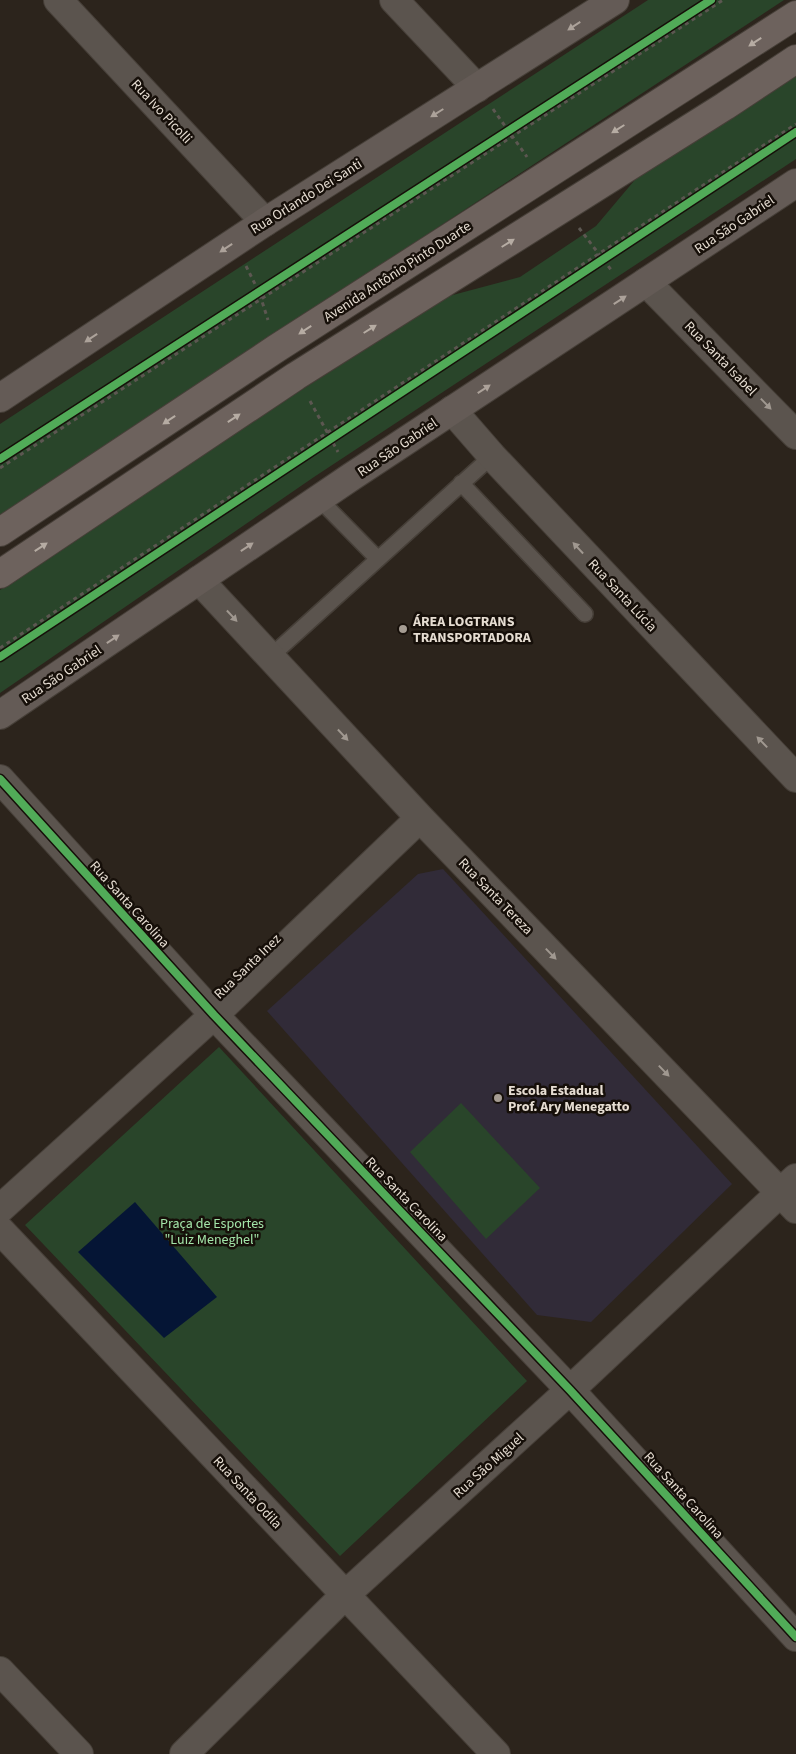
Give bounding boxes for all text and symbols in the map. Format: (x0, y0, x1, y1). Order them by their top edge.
one-way arrow (568, 22, 581, 31)
one-way arrow (749, 37, 762, 47)
street label: Rua Ivo Picolli (126, 75, 196, 148)
one-way arrow (430, 109, 444, 118)
one-way arrow (612, 125, 625, 134)
street label: Rua Orlando Dei Santi (247, 154, 366, 239)
street label: Rua São Gabriel (691, 190, 779, 259)
street label: Avenida Antônio Pinto Duarte (320, 217, 475, 327)
one-way arrow (501, 238, 514, 247)
one-way arrow (219, 243, 233, 252)
one-way arrow (613, 295, 626, 304)
street label: Rua Santa Isabel (679, 317, 761, 401)
one-way arrow (298, 325, 311, 335)
one-way arrow (364, 325, 377, 334)
one-way arrow (84, 333, 98, 342)
one-way arrow (477, 384, 491, 394)
one-way arrow (760, 398, 772, 410)
one-way arrow (227, 413, 241, 423)
street label: Rua São Gabriel (354, 413, 442, 482)
one-way arrow (162, 415, 176, 425)
one-way arrow (34, 542, 48, 552)
one-way arrow (572, 542, 584, 554)
one-way arrow (240, 543, 254, 552)
street label: Rua Santa Lúcia (583, 555, 661, 637)
one-way arrow (226, 609, 238, 621)
place label: ÁREA LOGTRANS TRANSPORTADORA (412, 612, 532, 648)
marker: ÁREA LOGTRANS TRANSPORTADORA (397, 623, 409, 635)
one-way arrow (106, 634, 119, 644)
street label: Rua São Gabriel (18, 640, 106, 709)
one-way arrow (337, 729, 349, 741)
one-way arrow (756, 737, 768, 749)
street label: Rua Santa Tereza (453, 854, 537, 940)
street label: Rua Santa Carolina (85, 857, 174, 953)
street label: Rua Santa Inez (210, 930, 286, 1004)
one-way arrow (545, 948, 557, 960)
one-way arrow (658, 1065, 670, 1077)
place label: Escola Estadual Prof. Ary Menegatto (508, 1081, 630, 1117)
marker: Escola Estadual Prof. Ary Menegatto (492, 1092, 504, 1104)
street label: Rua Santa Carolina (361, 1153, 452, 1247)
park label: Praça de Esportes "Luiz Meneghel" (160, 1214, 264, 1250)
street label: Rua São Miguel (449, 1428, 529, 1503)
street label: Rua Santa Carolina (639, 1448, 728, 1544)
street label: Rua Santa Odila (208, 1452, 286, 1534)

